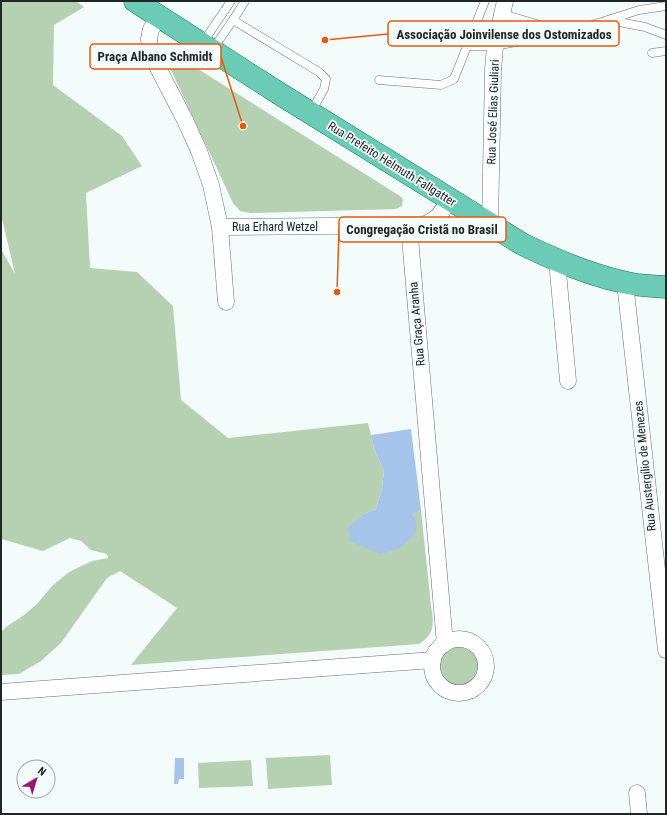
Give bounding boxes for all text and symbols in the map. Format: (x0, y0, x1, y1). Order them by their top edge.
callout: Associação Joinvilense dos Ostomizados (388, 21, 619, 46)
text: Associação Joinvilense dos Ostomizados (396, 27, 612, 42)
callout: Praça Albano Schmidt (90, 44, 221, 69)
text: Praça Albano Schmidt (98, 49, 212, 64)
street label: Rua José Elias Giuliari (484, 59, 502, 165)
street label: Rua Prefeito Helmuth Fallgatter (325, 119, 459, 209)
callout: Congregação Cristã no Brasil (339, 217, 506, 242)
street label: Rua Erhard Wetzel (232, 220, 318, 234)
text: Congregação Cristã no Brasil (346, 222, 498, 237)
street label: Rua Graça Aranha (406, 281, 428, 367)
street label: Rua Austergílio de Menezes (631, 400, 659, 532)
north arrow (16, 759, 56, 799)
text: N (35, 764, 49, 779)

